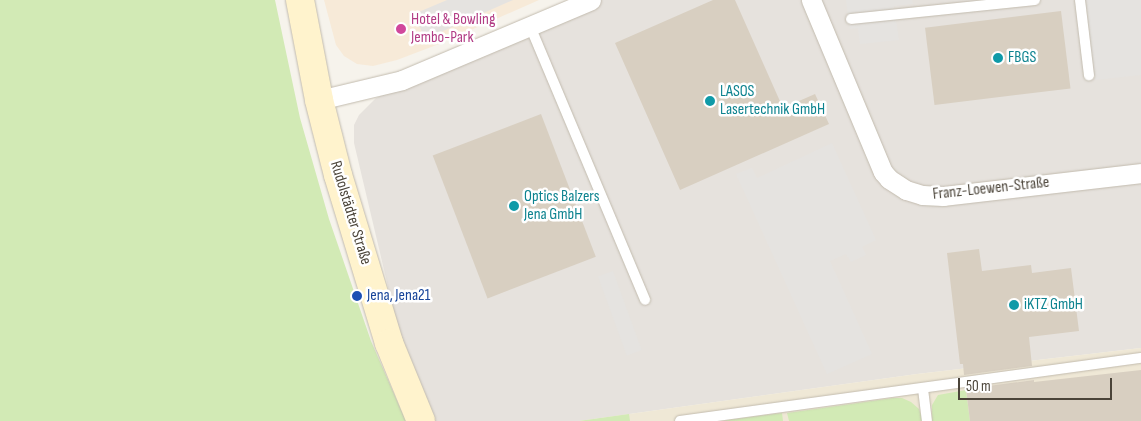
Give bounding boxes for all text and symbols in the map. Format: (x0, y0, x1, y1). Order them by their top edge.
place label: Hotel & Bowling Jembo-Park (411, 10, 495, 48)
marker: Hotel & Bowling Jembo-Park (395, 23, 407, 35)
place label: FBGS (1008, 48, 1036, 68)
marker: FBGS (992, 52, 1004, 64)
place label: LASOS Lasertechnik GmbH (720, 82, 825, 120)
marker: LASOS Lasertechnik GmbH (704, 95, 716, 107)
street label: Rudolstädter Straße (325, 159, 375, 267)
street label: Franz-Loewen-Straße (932, 173, 1050, 205)
place label: Optics Balzers Jena GmbH (524, 187, 599, 225)
marker: Optics Balzers Jena GmbH (508, 200, 520, 212)
place label: Jena, Jena21 (367, 286, 430, 306)
marker: Jena, Jena21 (351, 290, 363, 302)
place label: iKTZ GmbH (1024, 295, 1083, 315)
marker: iKTZ GmbH (1008, 299, 1020, 311)
scale bar (961, 368, 1115, 400)
text: 50 m (966, 377, 991, 396)

